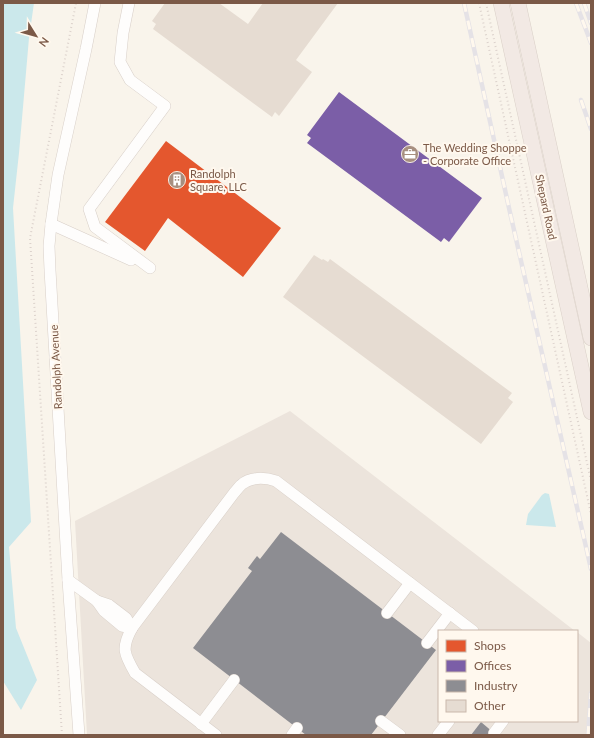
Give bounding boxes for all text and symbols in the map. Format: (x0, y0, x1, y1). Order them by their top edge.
north arrow (16, 16, 56, 56)
text: N (37, 35, 52, 50)
place label: The Wedding Shoppe - Corporate Office (423, 141, 527, 167)
office icon: The Wedding Shoppe - Corporate Office (400, 144, 420, 164)
place label: Randolph Square, LLC (190, 167, 248, 193)
building icon: Randolph Square, LLC (167, 170, 187, 190)
street label: Shepard Road (533, 173, 560, 241)
street label: Randolph Avenue (47, 324, 64, 410)
legend (438, 630, 578, 722)
text: Shops (474, 638, 506, 653)
text: Offices (474, 658, 511, 673)
text: Industry (474, 678, 518, 693)
text: Other (474, 698, 506, 713)

